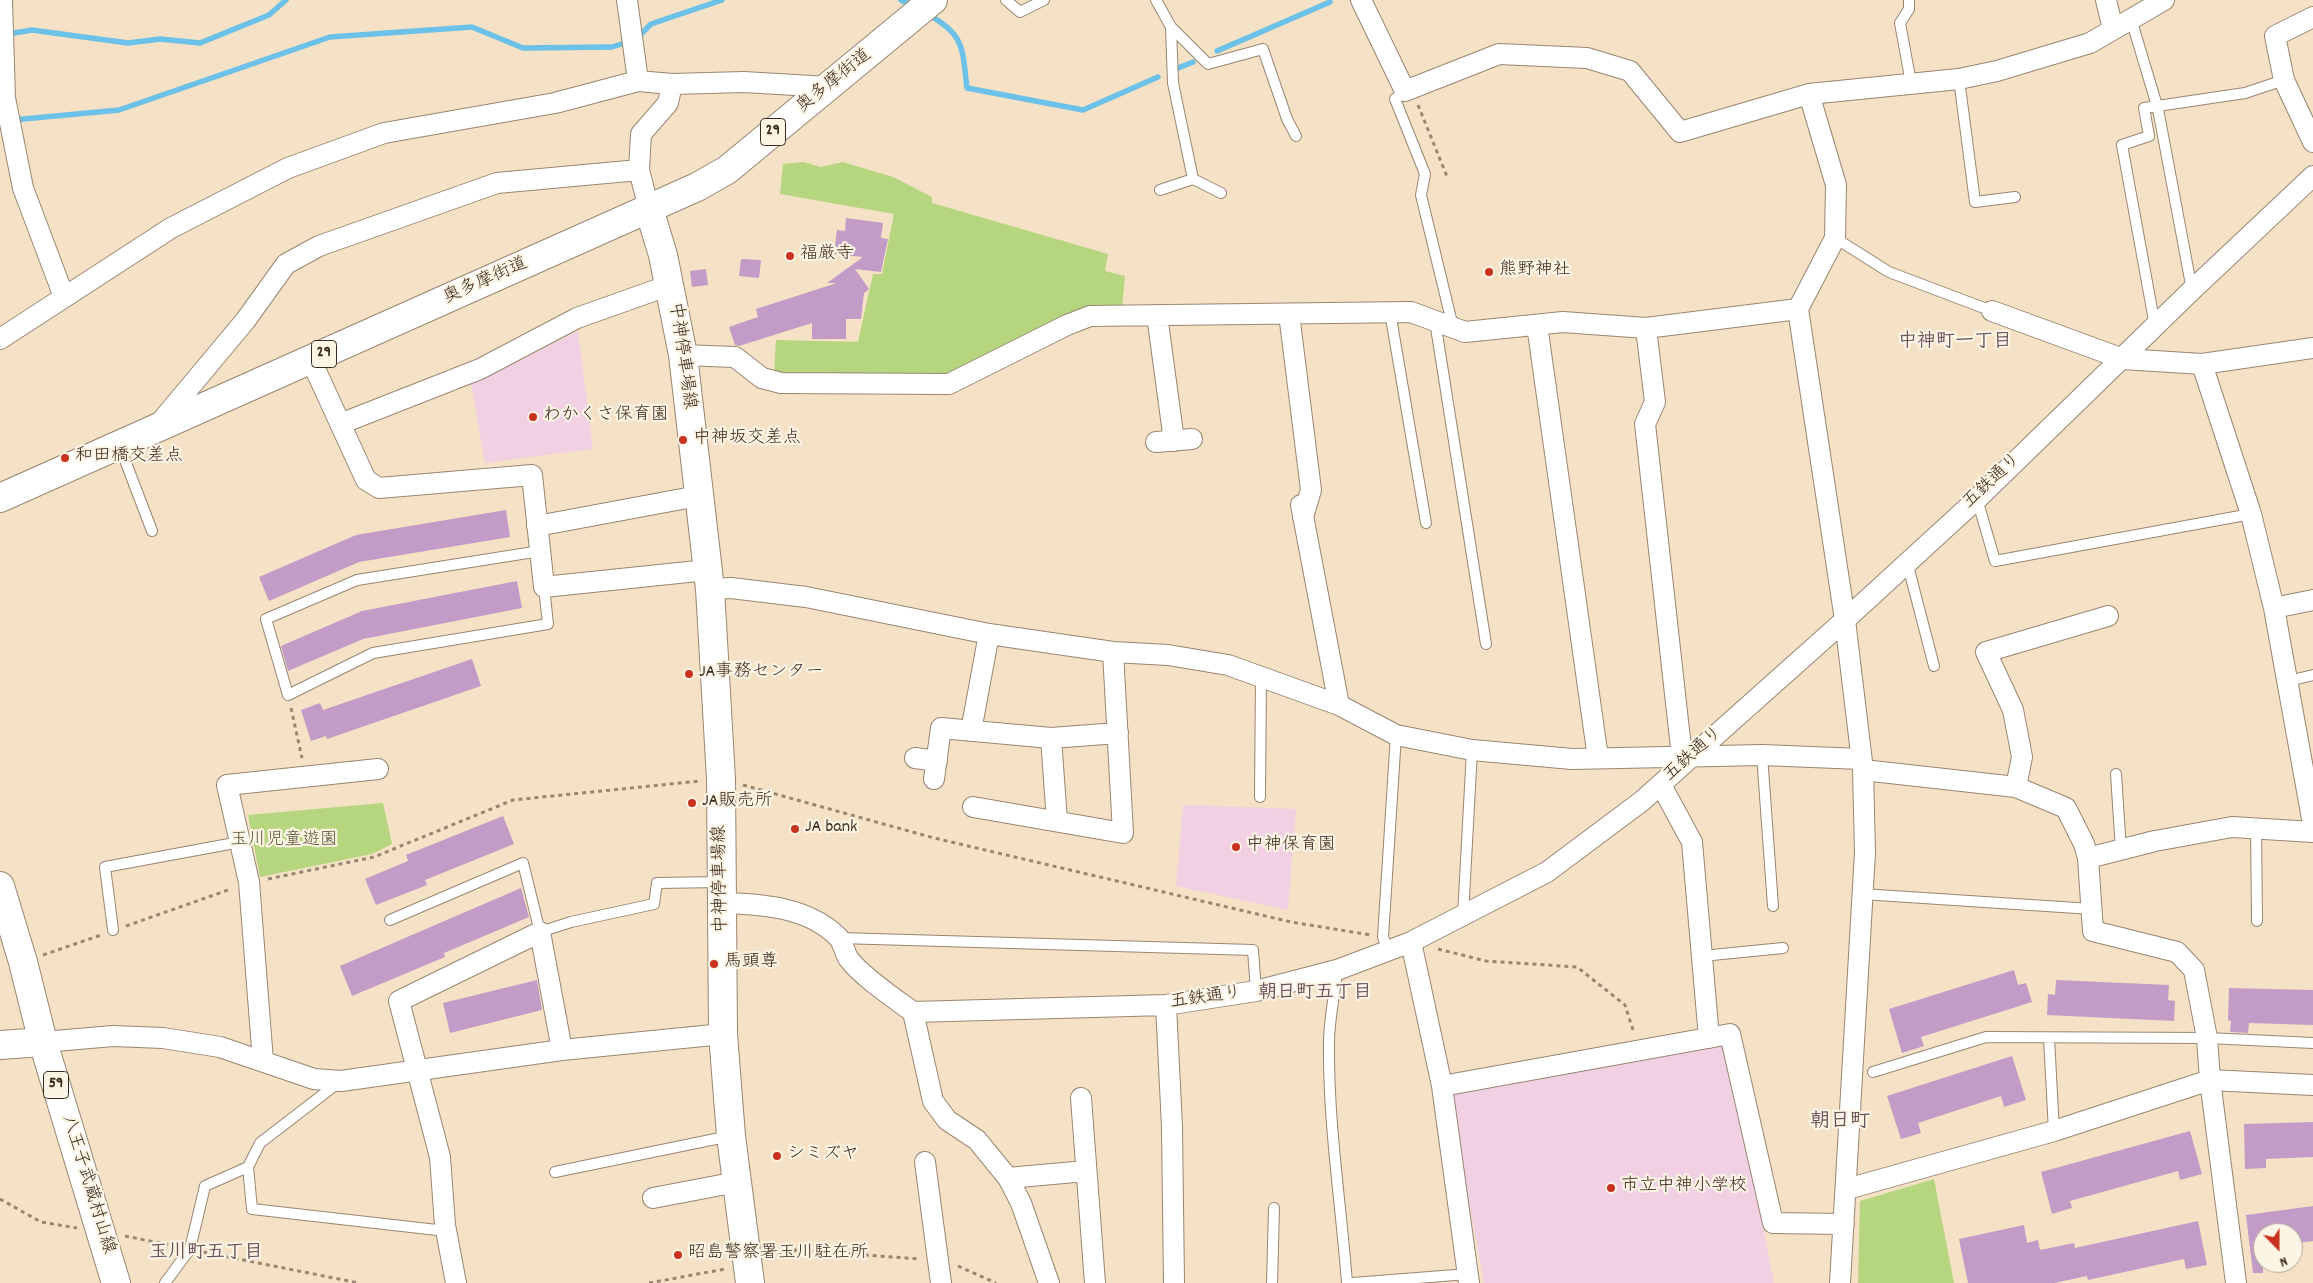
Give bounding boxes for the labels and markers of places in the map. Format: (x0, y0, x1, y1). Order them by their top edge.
place label: 福厳寺 (800, 245, 854, 267)
marker: 福厳寺 (784, 250, 796, 262)
place label: 熊野神社 (1499, 261, 1571, 283)
marker: 熊野神社 (1483, 266, 1495, 278)
place label: わかくさ保育園 (543, 406, 669, 428)
marker: わかくさ保育園 (527, 411, 539, 423)
place label: 中神坂交差点 (693, 429, 801, 451)
marker: 中神坂交差点 (677, 434, 689, 446)
place label: 和田橋交差点 (75, 447, 183, 469)
marker: 和田橋交差点 (59, 452, 71, 464)
place label: JA事務センター (699, 663, 823, 685)
marker: JA事務センター (683, 668, 695, 680)
place label: JA販売所 (702, 792, 772, 814)
marker: JA販売所 (686, 797, 698, 809)
place label: JA bank (805, 818, 857, 840)
marker: JA bank (789, 823, 801, 835)
place label: 中神保育園 (1246, 836, 1336, 858)
marker: 中神保育園 (1230, 841, 1242, 853)
place label: 馬頭尊 (724, 953, 778, 975)
marker: 馬頭尊 (708, 958, 720, 970)
place label: シミズヤ (787, 1145, 859, 1167)
marker: シミズヤ (771, 1150, 783, 1162)
place label: 市立中神小学校 (1621, 1177, 1747, 1199)
marker: 市立中神小学校 (1605, 1182, 1617, 1194)
place label: 昭島警察署玉川駐在所 (688, 1244, 868, 1266)
marker: 昭島警察署玉川駐在所 (672, 1249, 684, 1261)

